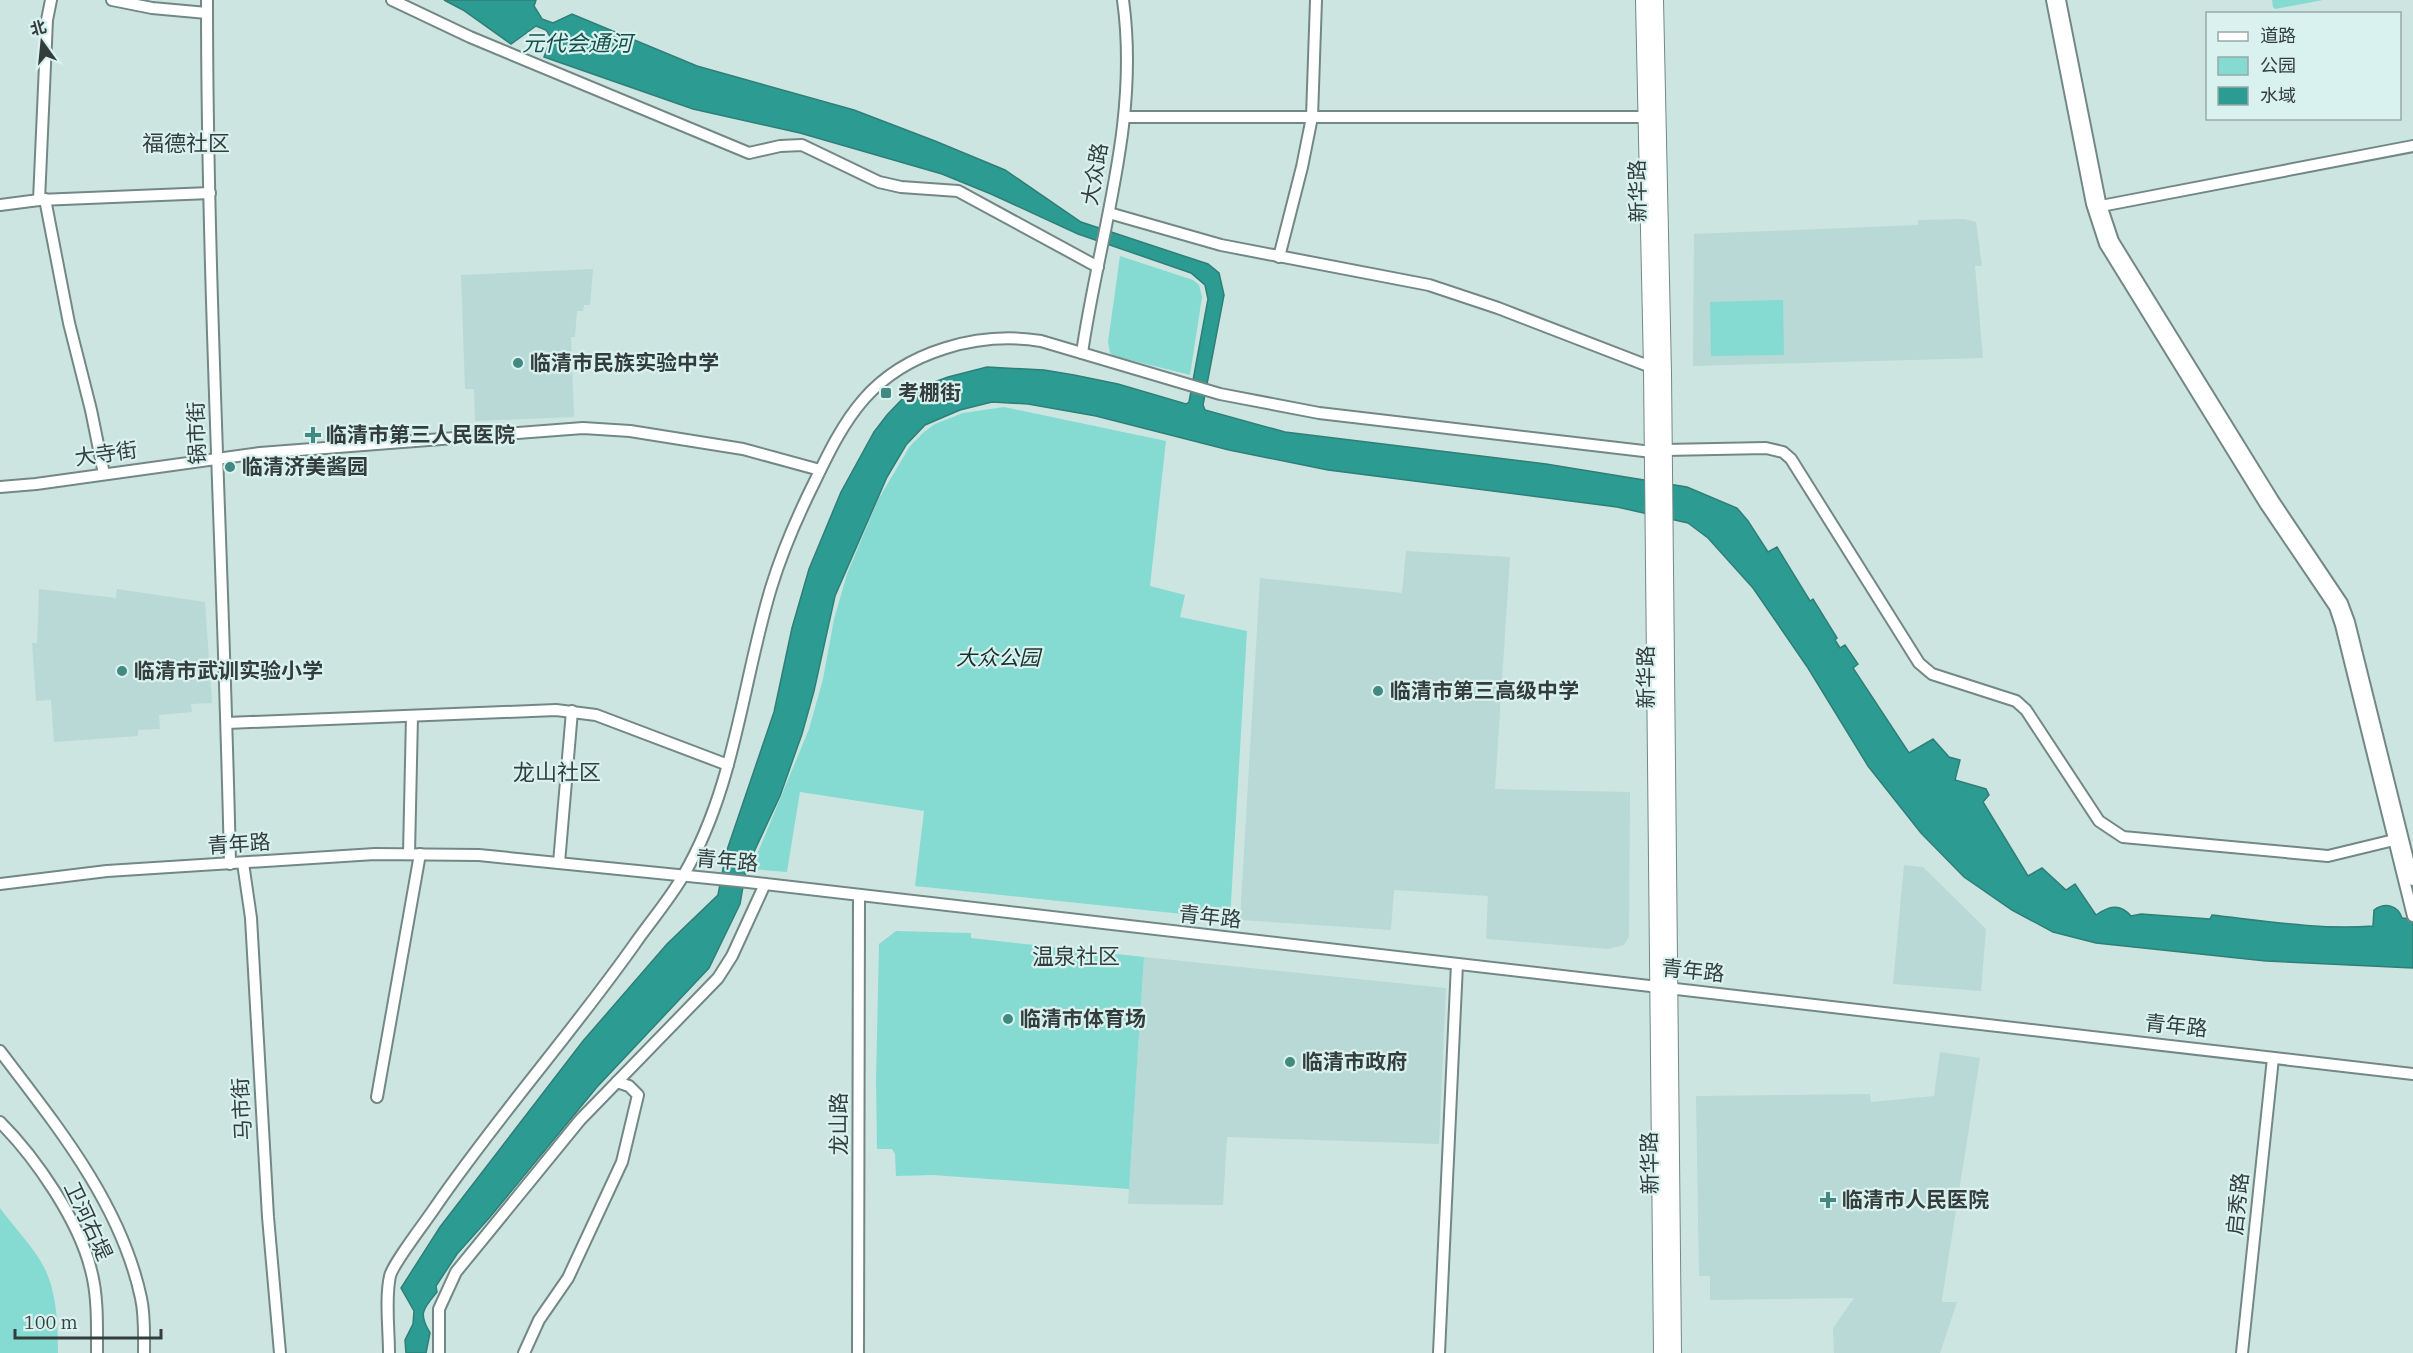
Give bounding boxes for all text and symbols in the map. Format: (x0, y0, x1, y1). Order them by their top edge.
north arrow (12, 12, 72, 72)
legend (2206, 12, 2401, 120)
text: 北 (28, 16, 48, 39)
text: 道路 (2260, 24, 2296, 47)
water label: 元代会通河 (522, 28, 636, 57)
text: 公园 (2260, 54, 2296, 77)
text: 水域 (2260, 84, 2296, 107)
district label: 福德社区 (142, 128, 230, 157)
street label: 大众路 (1075, 140, 1113, 207)
street label: 新华路 (1622, 159, 1652, 223)
place label: 临清市民族实验中学 (530, 348, 719, 376)
marker: 临清市民族实验中学 (511, 356, 525, 370)
place label: 考棚街 (898, 378, 961, 406)
marker: 考棚街 (879, 386, 893, 400)
street label: 锅市街 (181, 401, 211, 465)
place label: 临清市第三人民医院 (326, 420, 515, 448)
marker: 临清市第三人民医院 (304, 426, 322, 444)
street label: 大寺街 (73, 435, 139, 471)
place label: 临清济美酱园 (242, 452, 368, 480)
marker: 临清济美酱园 (223, 460, 237, 474)
park label: 大众公园 (956, 643, 1043, 671)
street label: 新华路 (1631, 646, 1659, 709)
place label: 临清市武训实验小学 (134, 656, 323, 684)
marker: 临清市武训实验小学 (115, 664, 129, 678)
place label: 临清市第三高级中学 (1390, 676, 1579, 704)
marker: 临清市第三高级中学 (1371, 684, 1385, 698)
district label: 龙山社区 (513, 757, 601, 786)
street label: 青年路 (207, 827, 271, 859)
street label: 青年路 (694, 843, 760, 877)
street label: 青年路 (1177, 899, 1243, 933)
district label: 温泉社区 (1032, 941, 1120, 970)
street label: 青年路 (1660, 953, 1726, 987)
place label: 临清市体育场 (1020, 1004, 1146, 1032)
street label: 青年路 (2143, 1008, 2209, 1042)
marker: 临清市体育场 (1001, 1012, 1015, 1026)
place label: 临清市政府 (1302, 1047, 1407, 1075)
marker: 临清市政府 (1283, 1055, 1297, 1069)
street label: 马市街 (225, 1077, 257, 1141)
street label: 龙山路 (824, 1093, 852, 1156)
street label: 新华路 (1634, 1131, 1664, 1195)
street label: 启秀路 (2220, 1171, 2254, 1237)
street label: 卫河右堤 (58, 1177, 119, 1265)
place label: 临清市人民医院 (1842, 1185, 1989, 1213)
marker: 临清市人民医院 (1819, 1191, 1837, 1209)
scale bar (15, 1302, 160, 1340)
text: 100 m (24, 1311, 78, 1334)

